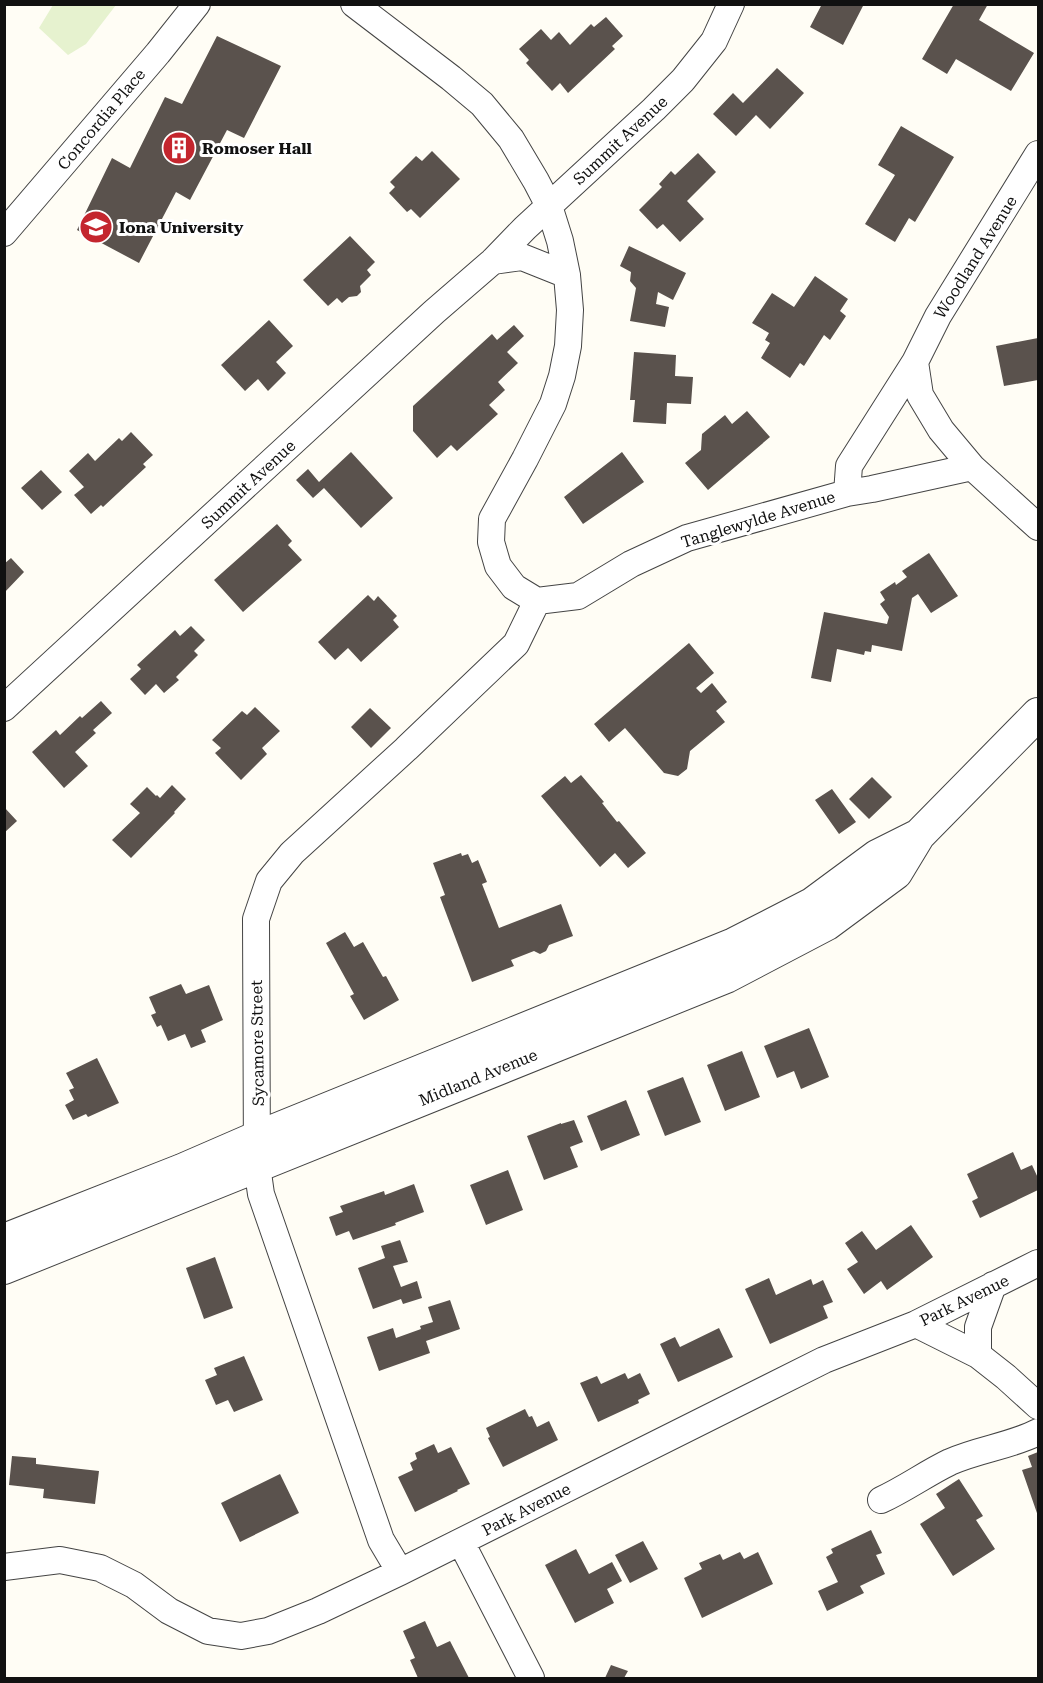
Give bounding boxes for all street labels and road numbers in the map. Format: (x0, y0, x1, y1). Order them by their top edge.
street label: Concordia Place (54, 65, 149, 174)
street label: Summit Avenue (569, 92, 671, 189)
street label: Woodland Avenue (930, 192, 1021, 322)
street label: Summit Avenue (197, 436, 299, 533)
street label: Tanglewylde Avenue (679, 487, 838, 552)
street label: Sycamore Street (247, 980, 268, 1106)
street label: Midland Avenue (416, 1045, 540, 1110)
street label: Park Avenue (917, 1271, 1012, 1330)
street label: Park Avenue (479, 1479, 574, 1540)

